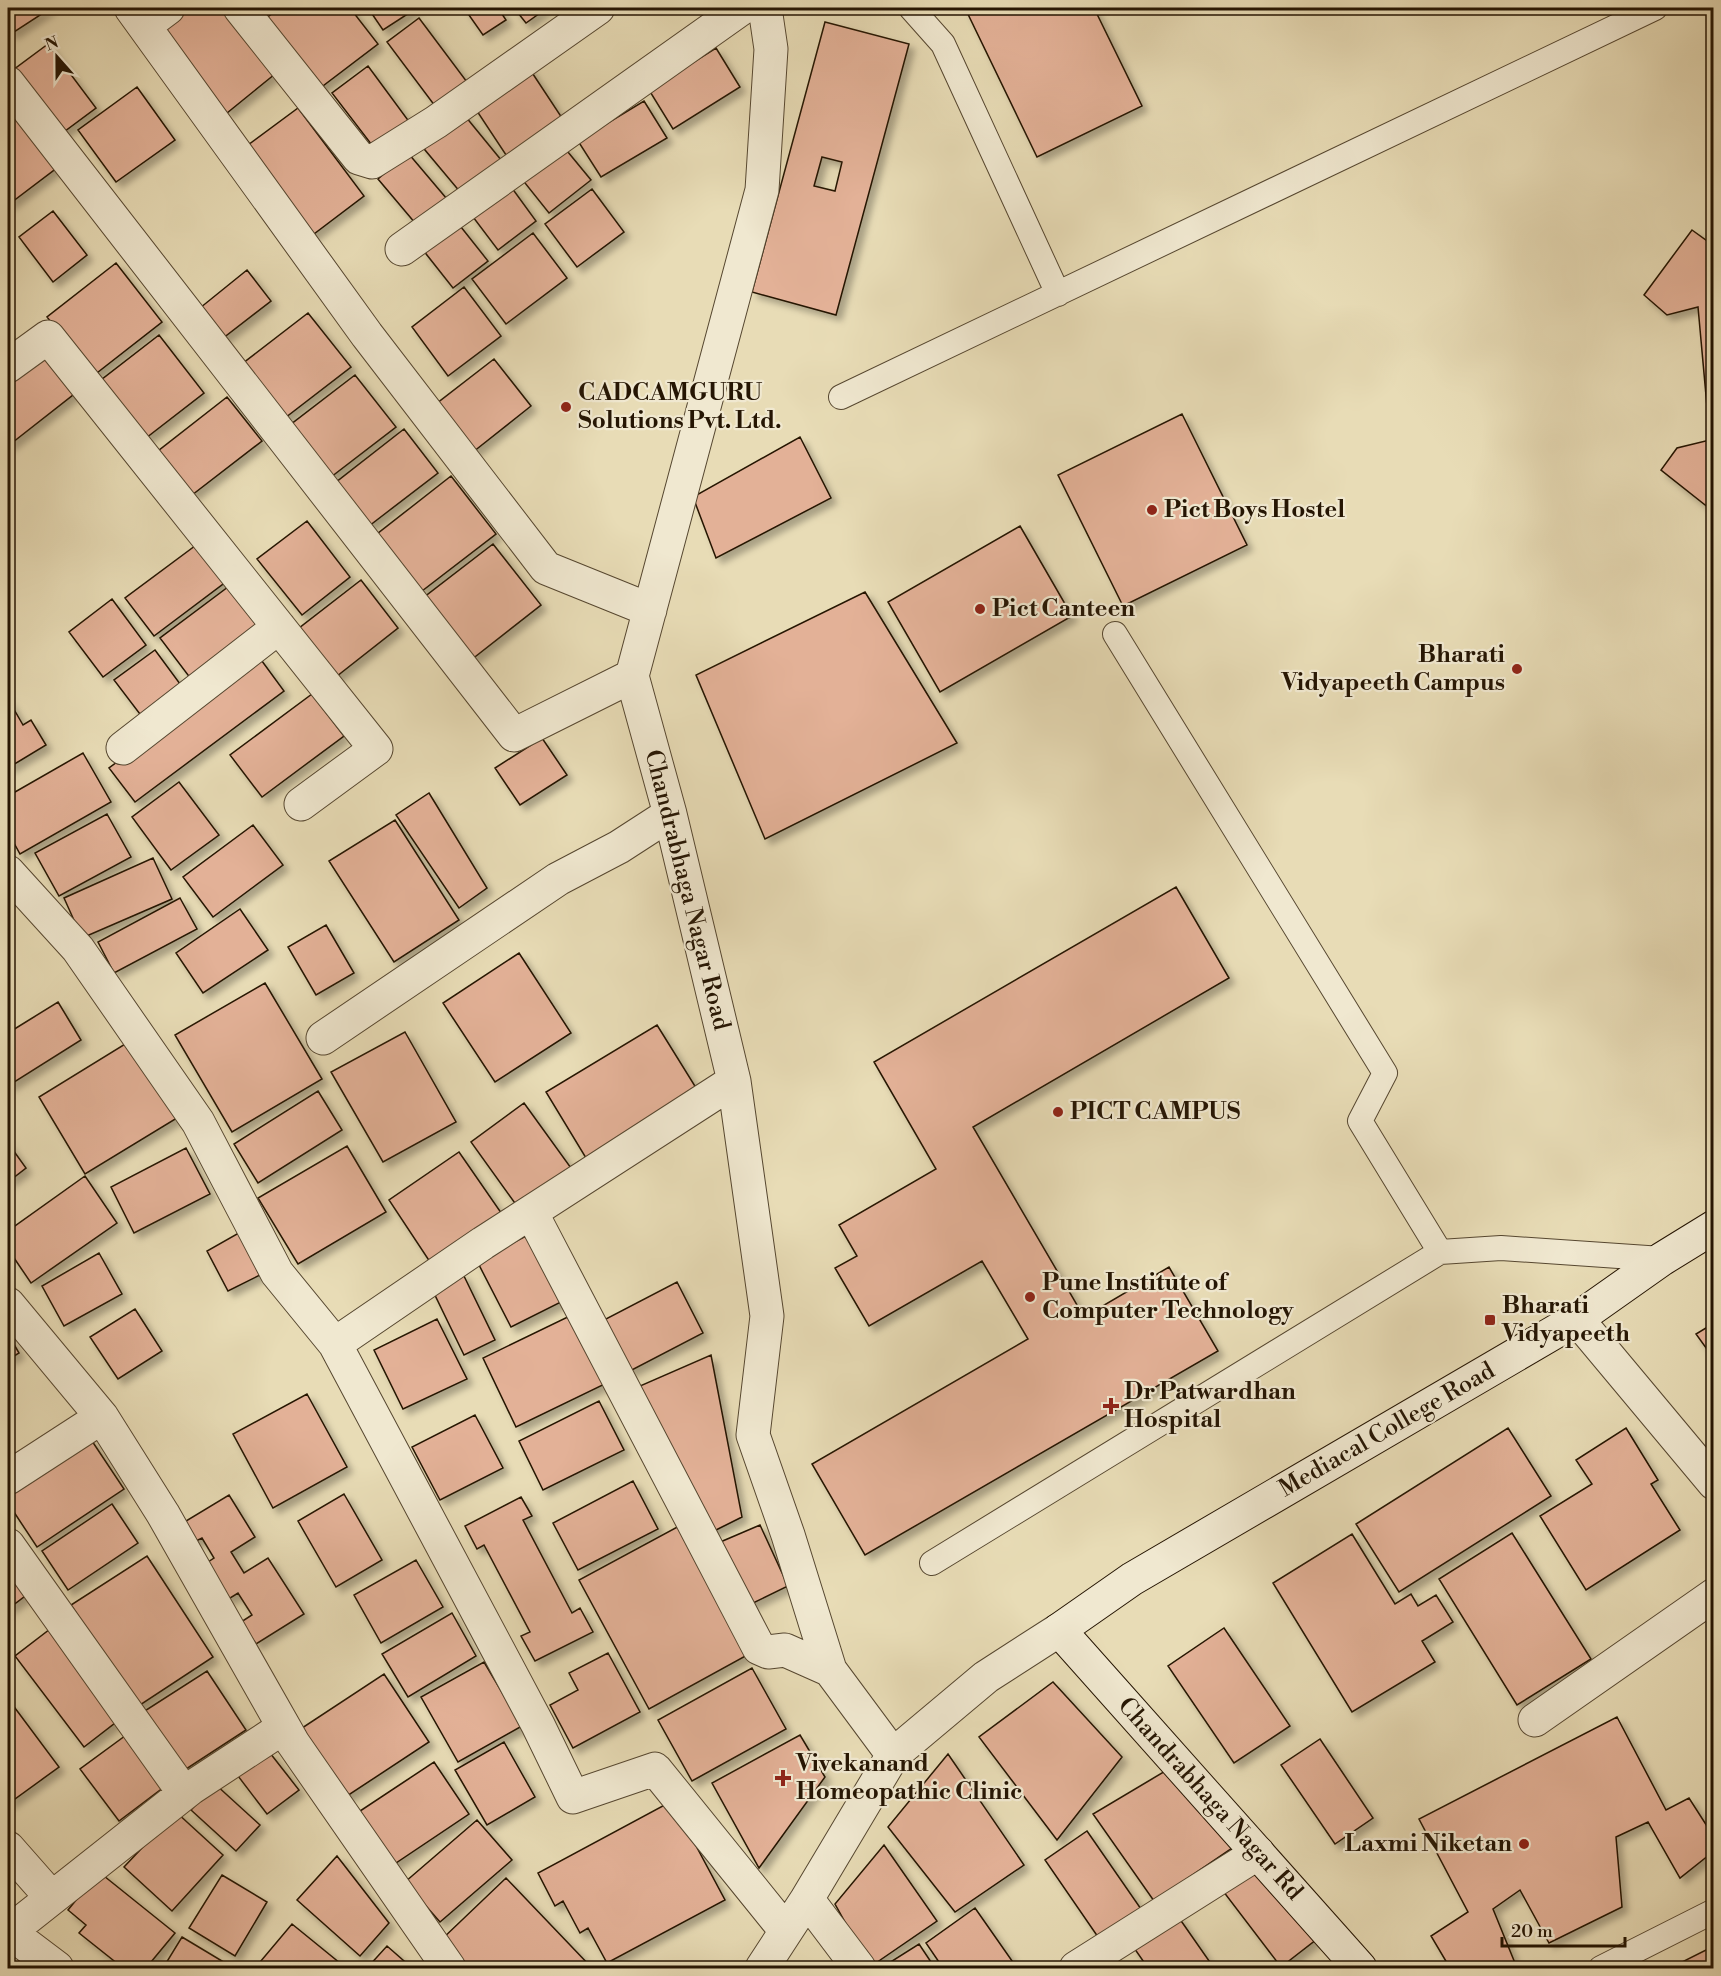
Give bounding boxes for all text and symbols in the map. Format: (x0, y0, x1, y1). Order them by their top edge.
north arrow (27, 27, 87, 87)
text: N (42, 32, 62, 56)
place label: CADCAMGURU Solutions Pvt. Ltd. (578, 378, 782, 436)
marker: CADCAMGURU Solutions Pvt. Ltd. (559, 400, 573, 414)
place label: Pict Boys Hostel (1164, 495, 1345, 525)
marker: Pict Boys Hostel (1145, 503, 1159, 517)
place label: Pict Canteen (992, 594, 1135, 624)
marker: Pict Canteen (973, 602, 987, 616)
place label: Bharati Vidyapeeth Campus (1280, 640, 1505, 698)
marker: Bharati Vidyapeeth Campus (1510, 662, 1524, 676)
street label: Chandrabhaga Nagar Road (638, 747, 736, 1034)
place label: PICT CAMPUS (1070, 1097, 1241, 1127)
marker: PICT CAMPUS (1051, 1105, 1065, 1119)
place label: Pune Institute of Computer Technology (1042, 1268, 1295, 1326)
marker: Pune Institute of Computer Technology (1023, 1290, 1037, 1304)
place label: Bharati Vidyapeeth (1501, 1291, 1630, 1349)
marker: Bharati Vidyapeeth (1483, 1313, 1497, 1327)
street label: Mediacal College Road (1274, 1356, 1501, 1504)
place label: Dr Patwardhan Hospital (1124, 1377, 1296, 1435)
marker: Dr Patwardhan Hospital (1102, 1397, 1120, 1415)
street label: Chandrabhaga Nagar Rd (1111, 1691, 1309, 1907)
place label: Vivekanand Homeopathic Clinic (795, 1749, 1023, 1807)
marker: Vivekanand Homeopathic Clinic (774, 1769, 792, 1787)
place label: Laxmi Niketan (1345, 1829, 1512, 1859)
marker: Laxmi Niketan (1517, 1837, 1531, 1851)
scale bar (1502, 1910, 1625, 1948)
text: 20 m (1511, 1920, 1553, 1943)

